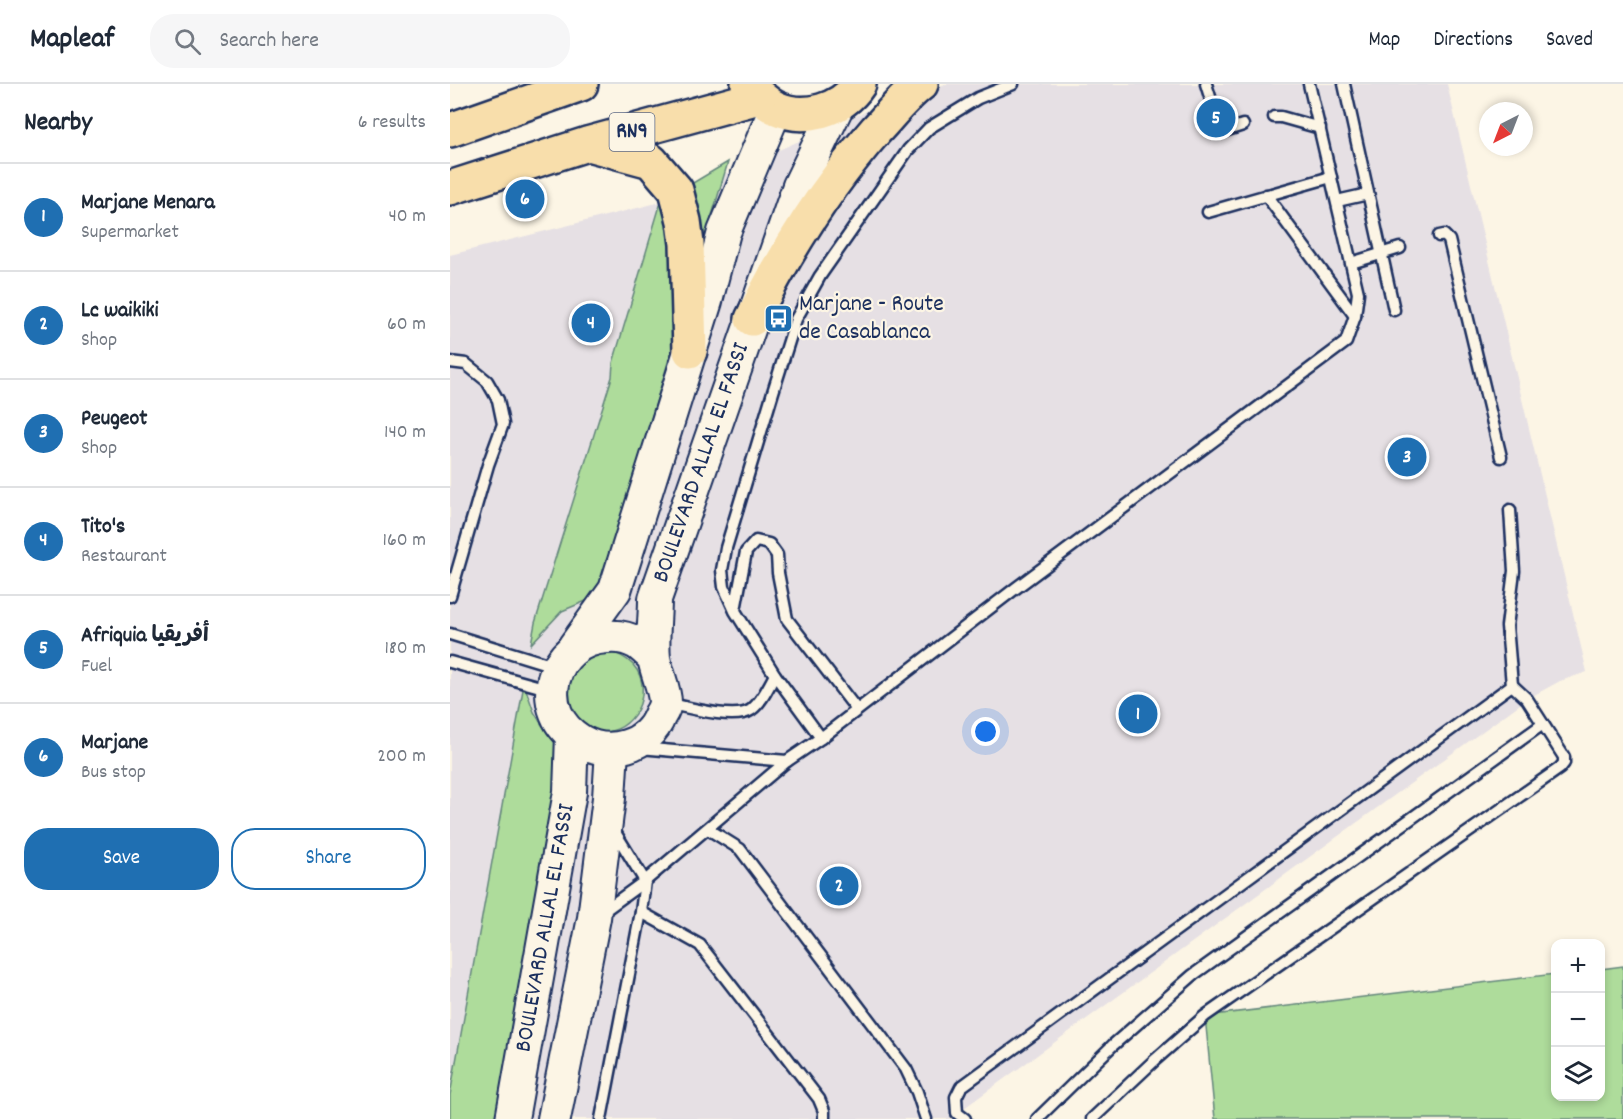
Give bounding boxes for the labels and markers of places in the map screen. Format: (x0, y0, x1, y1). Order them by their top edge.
pin: 5 (1196, 96, 1236, 141)
pin: 6 (506, 176, 544, 222)
place label: Marjane - Route de Casablanca (799, 288, 944, 350)
pin: 4 (572, 300, 610, 346)
bus stop icon: Marjane - Route de Casablanca (762, 303, 794, 335)
pin: 3 (1388, 434, 1426, 479)
pin: 1 (1118, 692, 1158, 736)
pin: 2 (820, 864, 858, 908)

